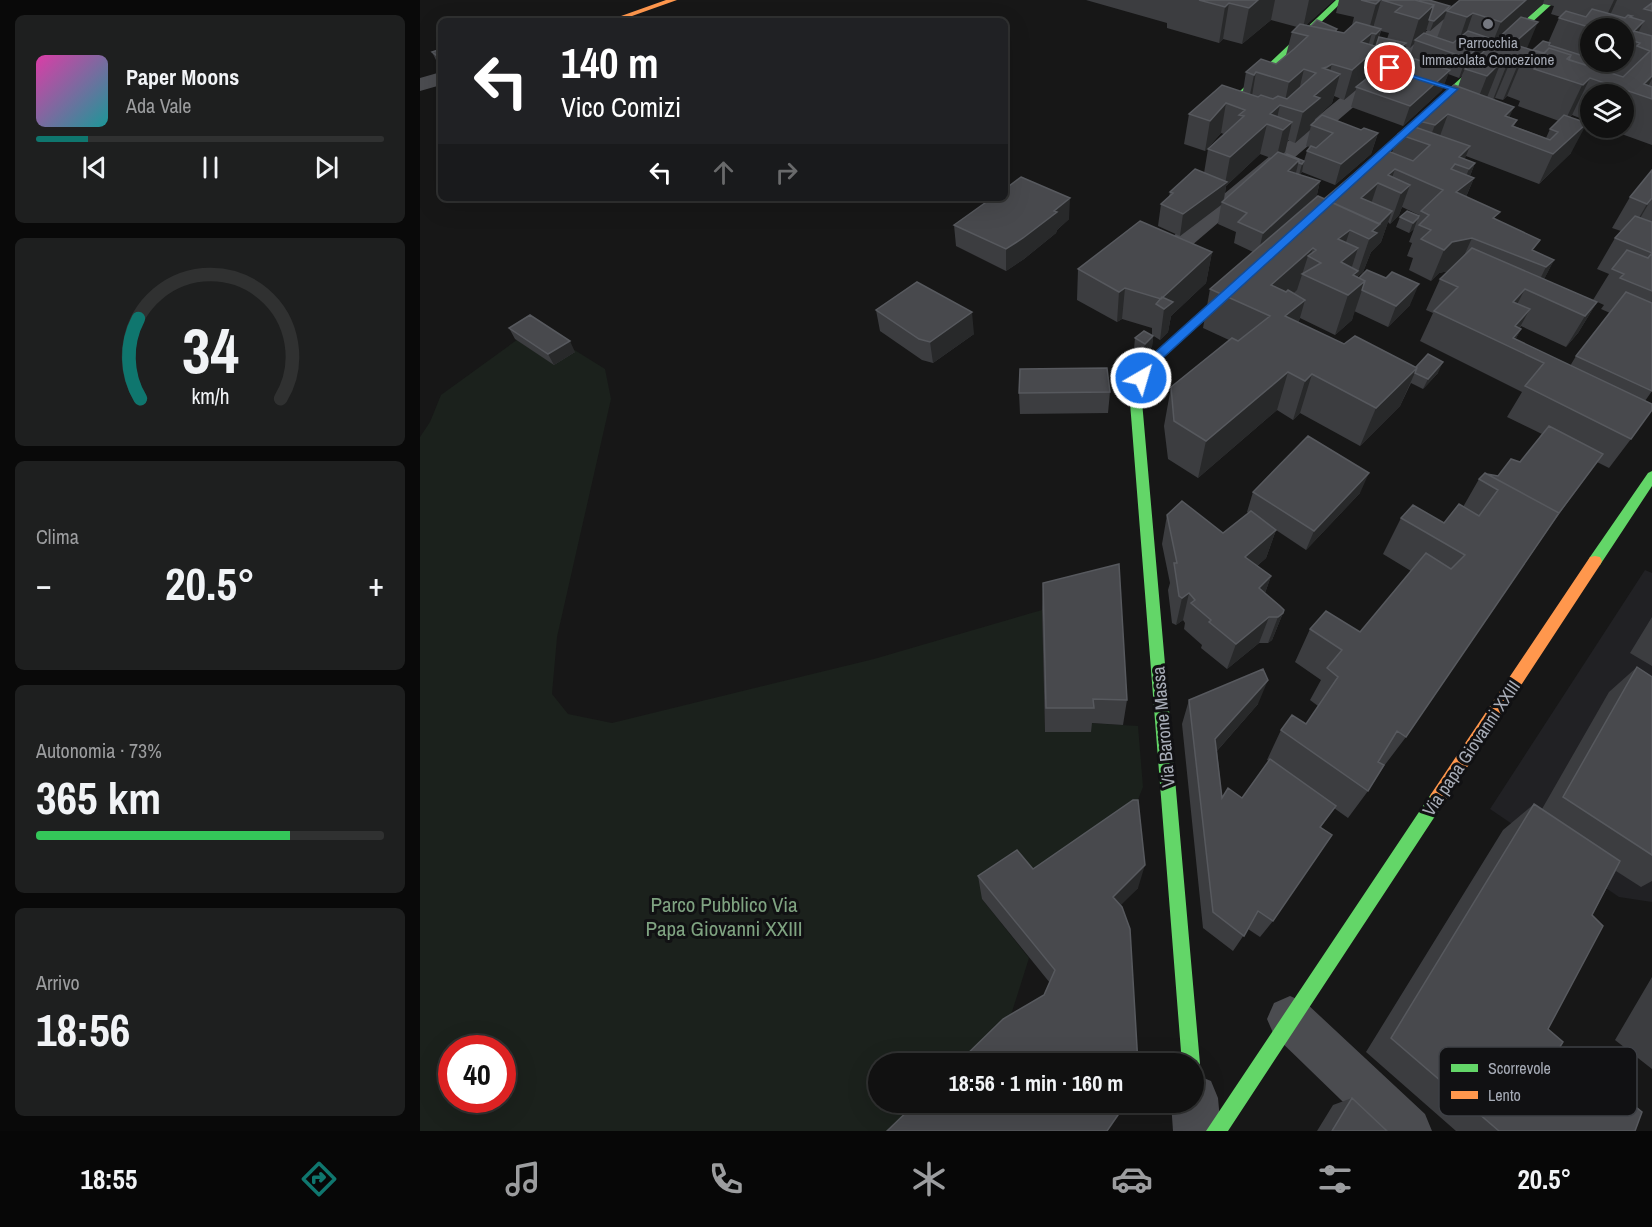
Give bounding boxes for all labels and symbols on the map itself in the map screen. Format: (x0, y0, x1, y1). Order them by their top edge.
marker: Parrocchia Immacolata Concezione (1481, 17, 1495, 31)
place label: Parrocchia Immacolata Concezione (1422, 32, 1554, 70)
pin (1364, 42, 1415, 93)
position arrow (1109, 346, 1173, 410)
street label: Via Barone Massa (1145, 666, 1181, 788)
street label: Via papa Giovanni XXIII (1416, 675, 1526, 821)
park label: Parco Pubblico Via Papa Giovanni XXIII (645, 890, 803, 943)
speed limit sign: 40 (438, 1035, 516, 1113)
legend (1439, 1047, 1637, 1116)
text: Scorrevole (1488, 1057, 1551, 1079)
text: Lento (1488, 1084, 1521, 1106)

